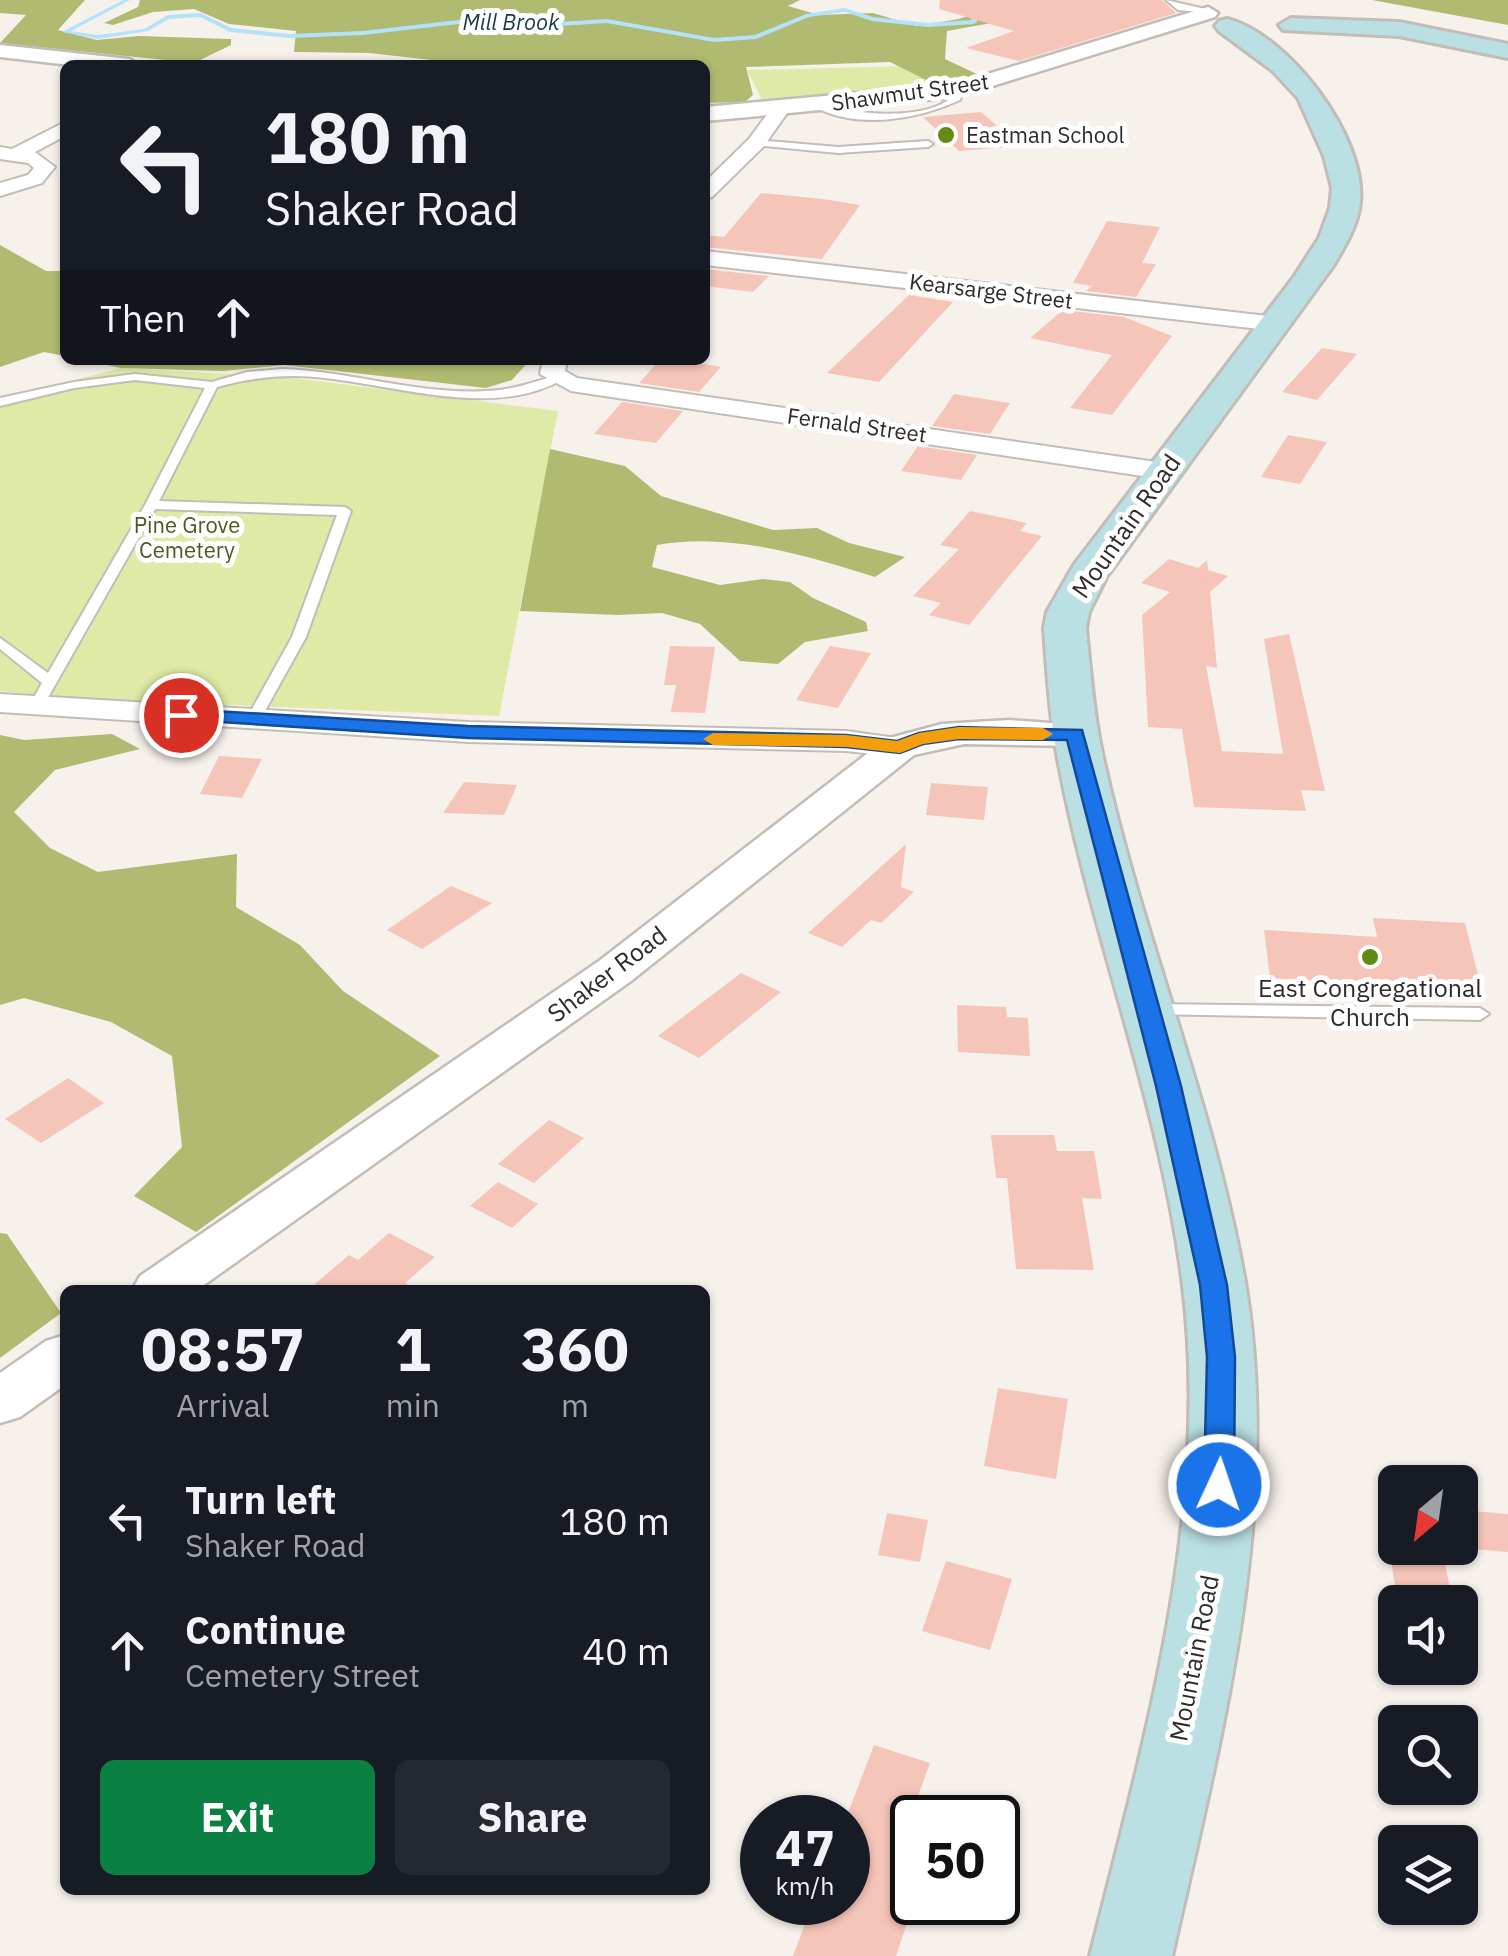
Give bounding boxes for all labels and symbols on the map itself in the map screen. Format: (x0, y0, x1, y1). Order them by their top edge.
water label: Mill Brook (462, 7, 560, 36)
street label: Shawmut Street (829, 66, 991, 117)
place label: Eastman School (966, 120, 1124, 149)
marker: Eastman School (935, 124, 957, 146)
street label: Kearsarge Street (908, 266, 1074, 315)
street label: Fernald Street (786, 400, 929, 449)
street label: Mountain Road (1064, 447, 1187, 604)
park label: Pine Grove Cemetery (134, 510, 240, 564)
pin (139, 673, 224, 758)
street label: Shaker Road (540, 918, 673, 1029)
marker: East Congregational Church (1359, 946, 1381, 968)
place label: East Congregational Church (1258, 971, 1482, 1033)
position arrow (1167, 1433, 1271, 1537)
north arrow (1378, 1465, 1478, 1565)
street label: Mountain Road (1161, 1572, 1226, 1744)
speed limit sign: 50 (890, 1795, 1020, 1925)

